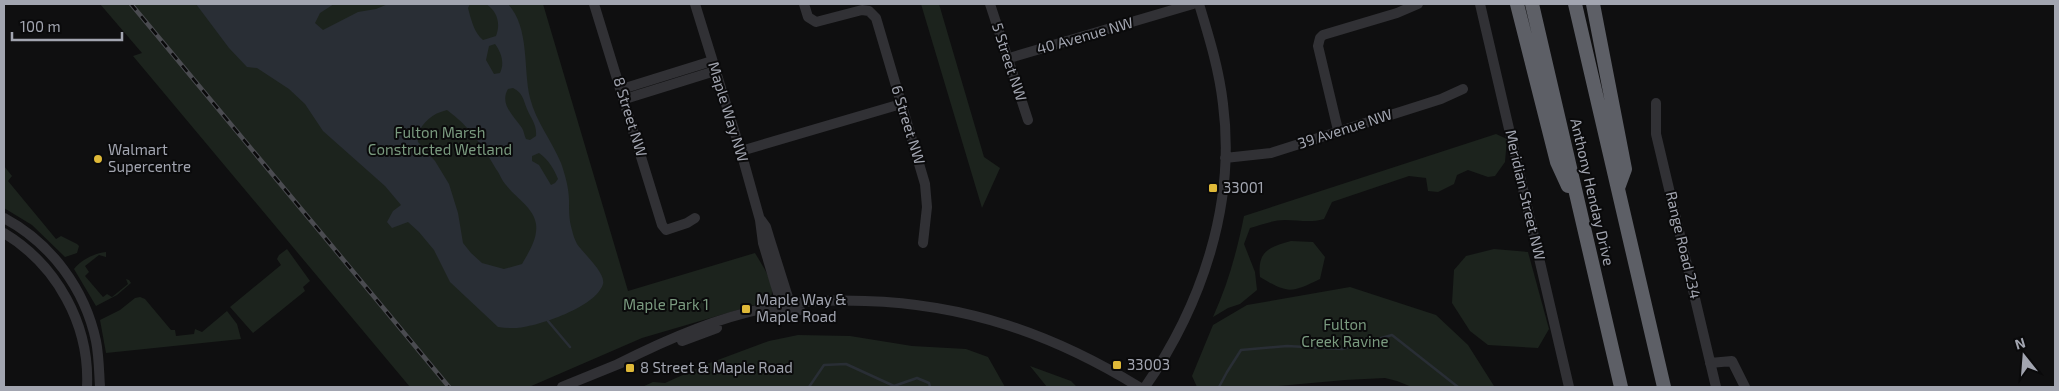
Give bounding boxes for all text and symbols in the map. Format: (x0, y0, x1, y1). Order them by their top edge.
scale bar (12, 10, 122, 42)
street label: 40 Avenue NW (1034, 13, 1135, 57)
text: 100 m (20, 17, 61, 35)
street label: 5 Street NW (989, 20, 1031, 103)
street label: Maple Way NW (705, 59, 753, 164)
street label: 8 Street NW (610, 75, 652, 159)
street label: 6 Street NW (888, 83, 930, 166)
street label: 39 Avenue NW (1295, 104, 1394, 152)
street label: Anthony Henday Drive (1567, 116, 1619, 267)
park label: Fulton Marsh Constructed Wetland (368, 123, 512, 158)
street label: Meridian Street NW (1502, 128, 1550, 262)
place label: Walmart Supercentre (108, 140, 191, 175)
marker: Walmart Supercentre (92, 153, 104, 165)
place label: 33001 (1223, 178, 1264, 196)
marker: 33001 (1207, 182, 1219, 194)
street label: Range Road 234 (1663, 189, 1705, 300)
place label: Maple Way & Maple Road (756, 290, 847, 325)
park label: Maple Park 1 (623, 295, 709, 313)
marker: Maple Way & Maple Road (740, 303, 752, 315)
park label: Fulton Creek Ravine (1301, 315, 1389, 350)
north arrow (1999, 331, 2049, 381)
text: N (2013, 333, 2027, 353)
place label: 33003 (1127, 355, 1170, 373)
place label: 8 Street & Maple Road (640, 358, 793, 376)
marker: 33003 (1111, 359, 1123, 371)
marker: 8 Street & Maple Road (624, 362, 636, 374)

